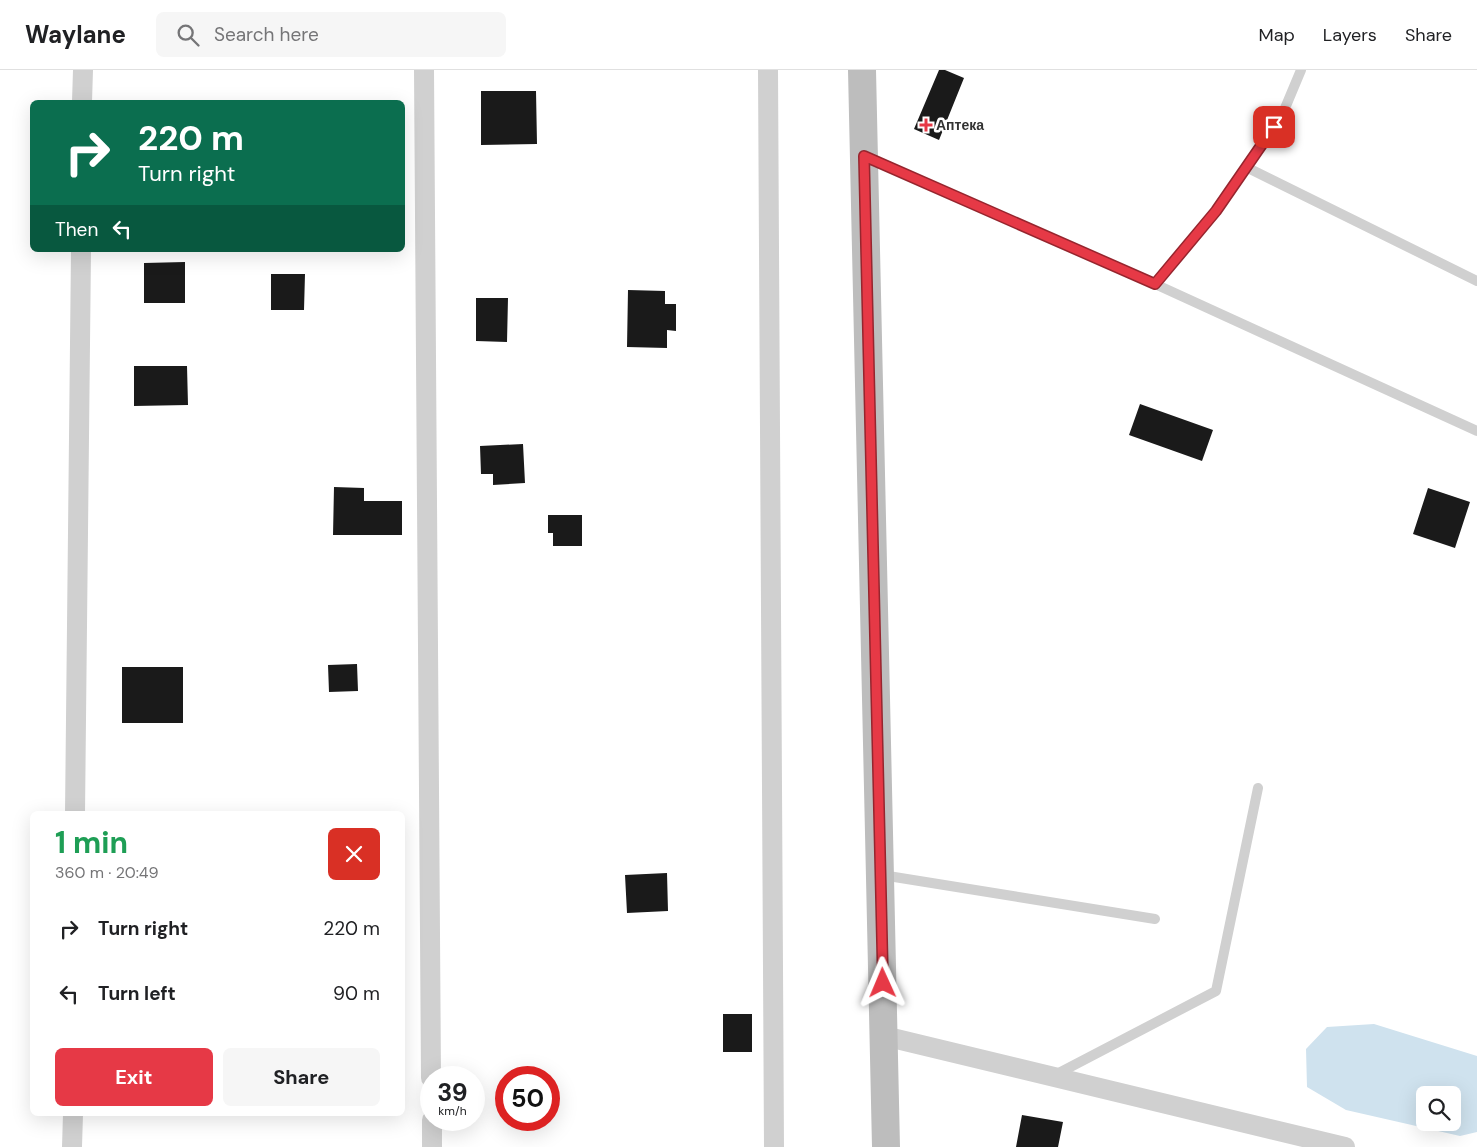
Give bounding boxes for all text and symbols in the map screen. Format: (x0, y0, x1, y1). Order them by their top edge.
search box (156, 12, 506, 57)
text: Waylane (25, 19, 126, 50)
icon: search (174, 21, 202, 49)
text: Search here (214, 22, 319, 47)
text: Map (1259, 23, 1295, 47)
text: Layers (1323, 23, 1377, 47)
text: Share (1405, 23, 1452, 47)
pin (1253, 106, 1295, 148)
icon: arrive (1260, 113, 1288, 141)
text: 220 m (138, 115, 244, 161)
place label: Аптека (936, 116, 984, 134)
marker: Аптека (920, 119, 932, 131)
icon: right (55, 120, 120, 185)
text: Turn right (138, 159, 235, 188)
icon: left (108, 215, 136, 243)
text: Then (55, 217, 98, 242)
text: 1 min (55, 823, 128, 862)
button: close (328, 828, 380, 880)
text: 360 m · 20:49 (55, 862, 159, 883)
icon: right (55, 915, 83, 943)
text: Turn right (98, 916, 188, 941)
text: 220 m (323, 916, 380, 941)
position arrow (856, 956, 908, 1008)
icon: left (55, 980, 83, 1008)
text: Turn left (98, 981, 176, 1006)
text: 90 m (333, 981, 380, 1006)
button: Exit (55, 1048, 213, 1106)
button: Share (223, 1048, 380, 1106)
speed limit sign: 50 (495, 1066, 560, 1131)
text: 39 (437, 1076, 468, 1109)
map controls (1416, 1086, 1461, 1131)
button: search (1416, 1086, 1461, 1131)
text: km/h (438, 1103, 467, 1119)

